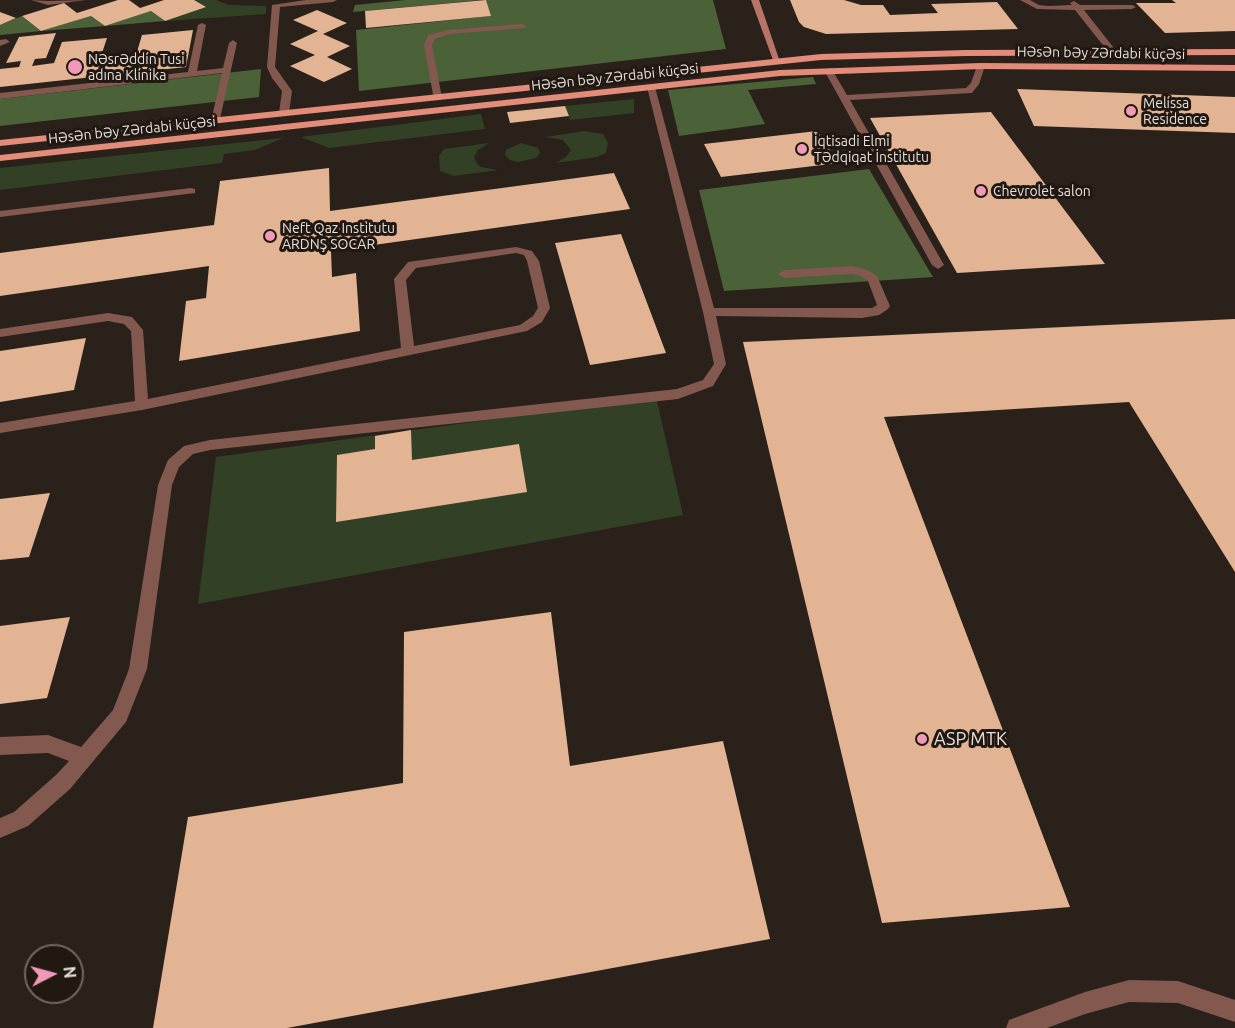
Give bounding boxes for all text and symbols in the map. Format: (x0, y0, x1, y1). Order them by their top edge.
street label: Həsən bəy Zərdabi küçəsi (1017, 43, 1185, 63)
place label: Nəsrəddin Tusi adına Klinika (88, 51, 185, 84)
marker: Nəsrəddin Tusi adına Klinika (66, 58, 84, 76)
street label: Həsən bəy Zərdabi küçəsi (530, 60, 700, 94)
place label: Melissa Residence (1143, 95, 1207, 128)
marker: Melissa Residence (1124, 104, 1138, 118)
street label: Həsən bəy Zərdabi küçəsi (47, 113, 217, 147)
place label: İqtisadi Elmi Tədqiqat İnstitutu (814, 133, 929, 166)
marker: İqtisadi Elmi Tədqiqat İnstitutu (795, 142, 809, 156)
place label: Chevrolet salon (993, 183, 1091, 199)
marker: Chevrolet salon (974, 184, 988, 198)
place label: Neft Qaz Institutu ARDNŞ SOCAR (282, 220, 395, 252)
marker: Neft Qaz Institutu ARDNŞ SOCAR (263, 229, 277, 243)
place label: ASP MTK (934, 728, 1007, 750)
marker: ASP MTK (915, 732, 929, 746)
north arrow (24, 944, 84, 1004)
text: N (60, 965, 79, 979)

